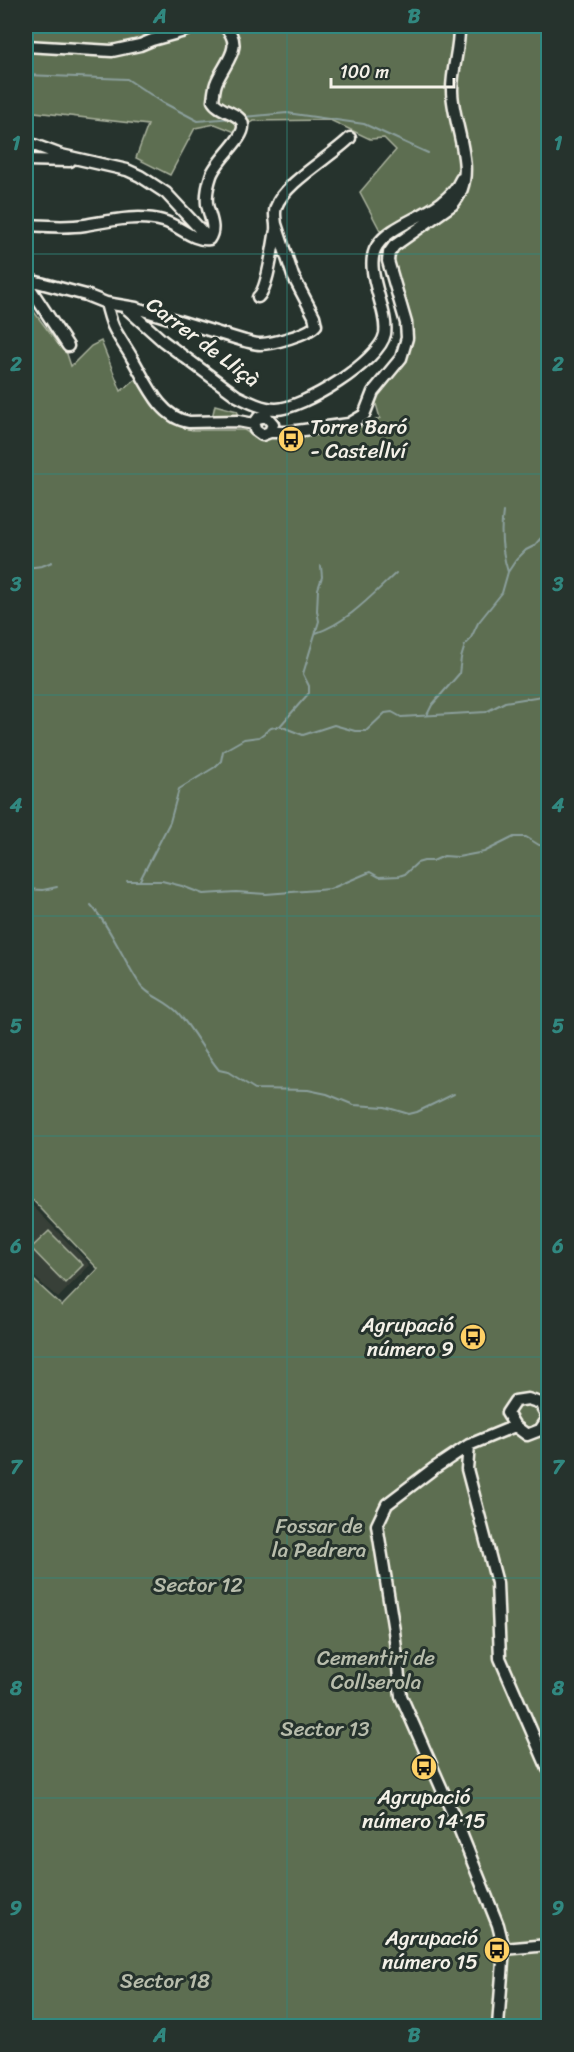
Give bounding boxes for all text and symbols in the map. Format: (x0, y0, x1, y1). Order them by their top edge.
text: A (152, 0, 167, 34)
text: B (408, 0, 421, 34)
scale bar (331, 51, 454, 89)
text: 100 m (340, 56, 389, 88)
text: 1 (12, 126, 21, 161)
text: 1 (554, 126, 563, 161)
street label: Carrer de Lliçà (138, 286, 269, 398)
text: 2 (9, 347, 22, 382)
text: 2 (551, 347, 564, 382)
place label: Torre Baró - Castellví (310, 408, 408, 470)
bus stop icon: Torre Baró - Castellví (276, 424, 306, 454)
text: 3 (10, 567, 22, 602)
text: 3 (552, 567, 564, 602)
text: 4 (9, 788, 23, 823)
text: 4 (551, 788, 565, 823)
text: 5 (10, 1009, 22, 1044)
text: 5 (552, 1009, 564, 1044)
text: 6 (9, 1229, 22, 1264)
text: 6 (551, 1229, 564, 1264)
place label: Agrupació número 9 (360, 1306, 454, 1368)
bus stop icon: Agrupació número 9 (458, 1322, 488, 1352)
text: 7 (10, 1450, 23, 1485)
text: 7 (552, 1450, 565, 1485)
park label: Fossar de la Pedrera (272, 1507, 367, 1569)
park label: Sector 12 (153, 1566, 243, 1604)
park label: Cementiri de Collserola (317, 1639, 435, 1701)
text: 8 (9, 1671, 23, 1706)
text: 8 (551, 1671, 565, 1706)
park label: Sector 13 (281, 1710, 370, 1748)
bus stop icon: Agrupació número 14·15 (409, 1752, 439, 1782)
place label: Agrupació número 14·15 (362, 1778, 486, 1840)
text: 9 (10, 1891, 22, 1926)
text: 9 (552, 1891, 564, 1926)
place label: Agrupació número 15 (382, 1919, 478, 1981)
bus stop icon: Agrupació número 15 (482, 1935, 512, 1965)
park label: Sector 18 (120, 1962, 210, 2000)
text: A (152, 2018, 167, 2052)
text: B (408, 2018, 421, 2052)

